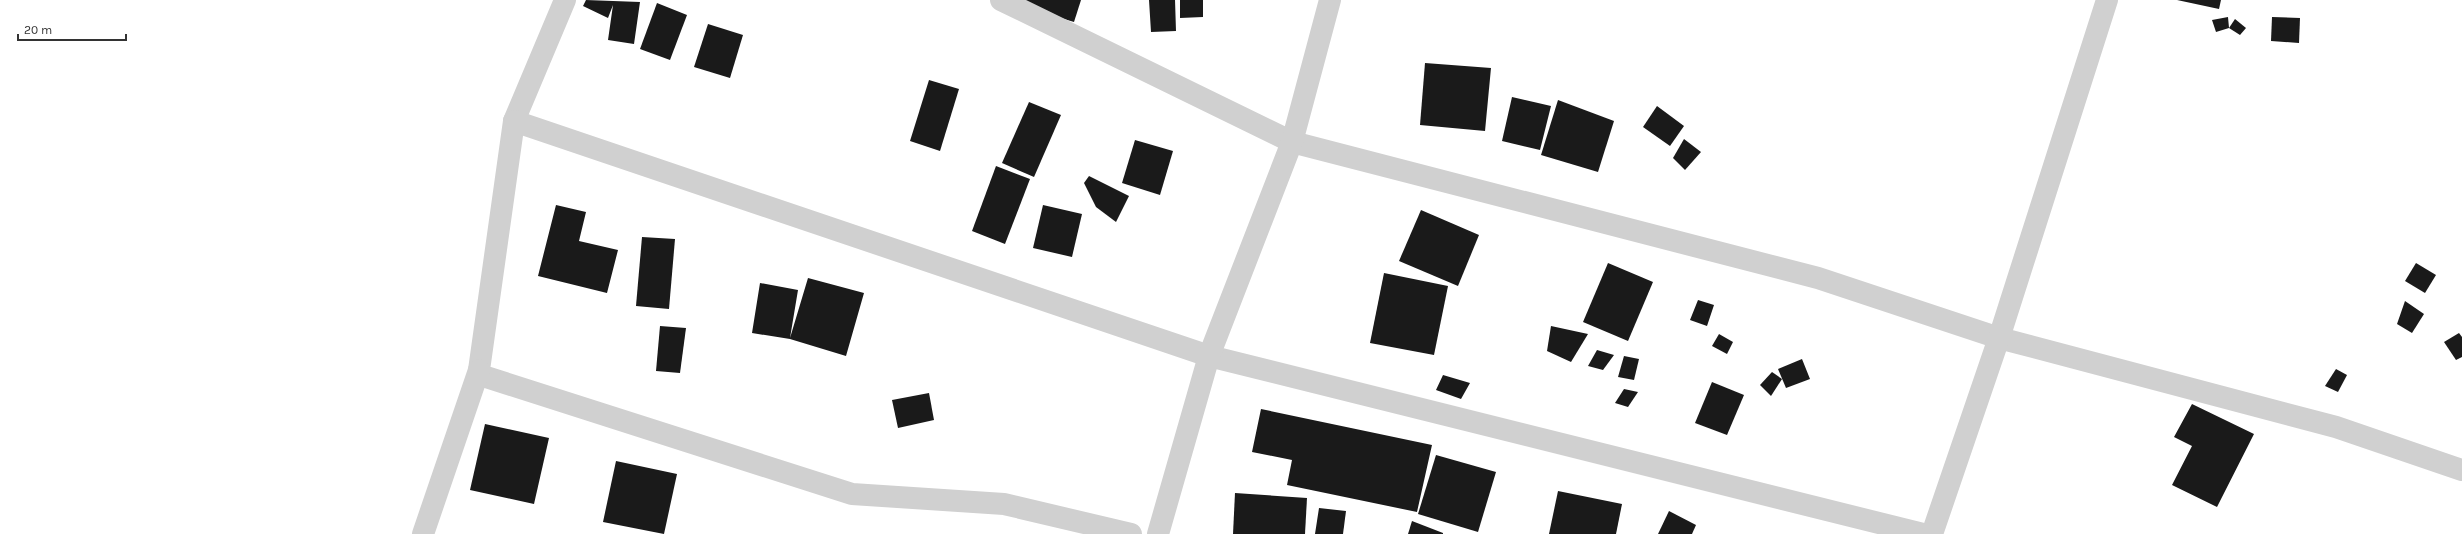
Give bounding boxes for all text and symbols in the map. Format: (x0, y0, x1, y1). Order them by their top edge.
scale bar (18, 16, 126, 42)
text: 20 m (24, 23, 52, 37)

